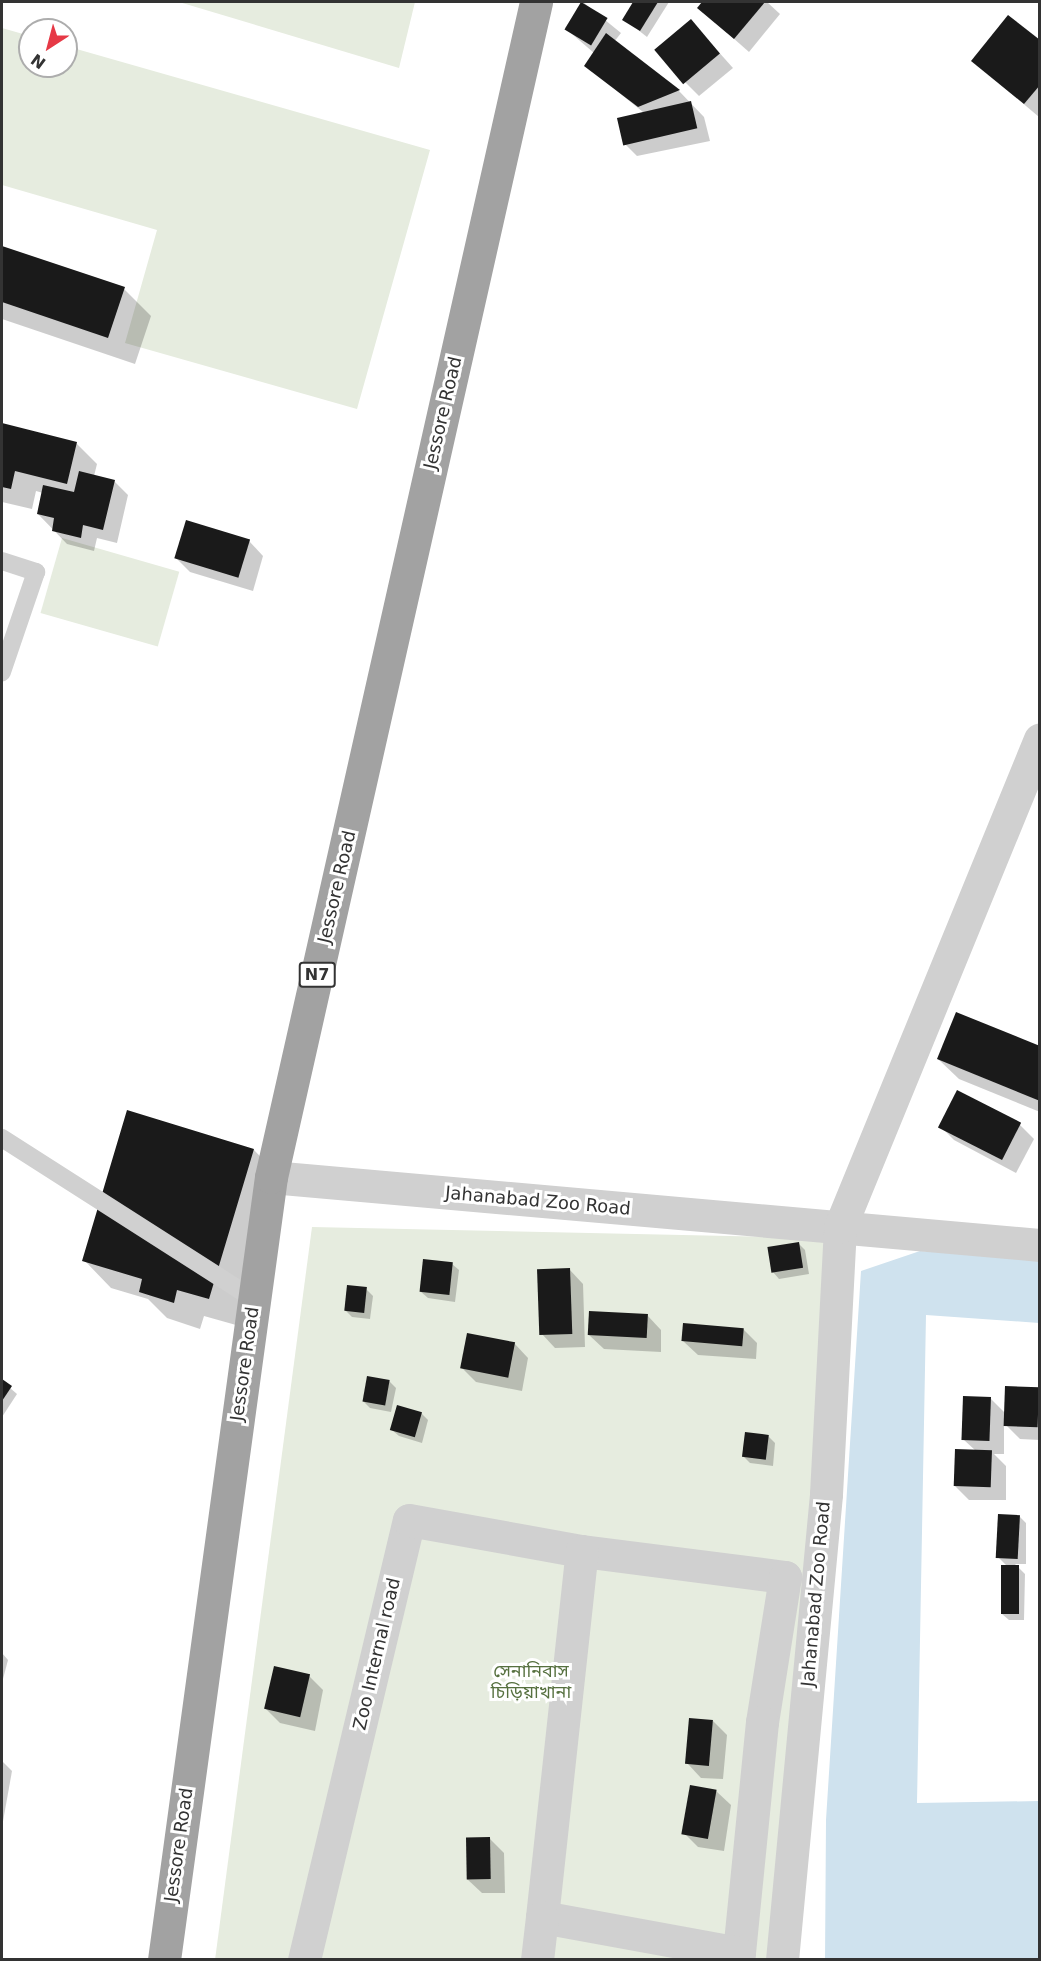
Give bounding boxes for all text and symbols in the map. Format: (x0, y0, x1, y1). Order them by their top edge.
north arrow (18, 18, 78, 78)
text: N (27, 50, 49, 73)
street label: Jessore Road (420, 354, 466, 472)
street label: Jessore Road (314, 828, 360, 946)
road number: N7 (298, 962, 336, 988)
street label: Jahanabad Zoo Road (444, 1182, 632, 1220)
street label: Jessore Road (226, 1305, 264, 1423)
street label: Jahanabad Zoo Road (797, 1500, 835, 1688)
street label: Zoo Internal road (349, 1576, 405, 1732)
park label: সেনানিবাস চিড়িয়াখানা (491, 1661, 571, 1704)
street label: Jessore Road (160, 1786, 198, 1904)

